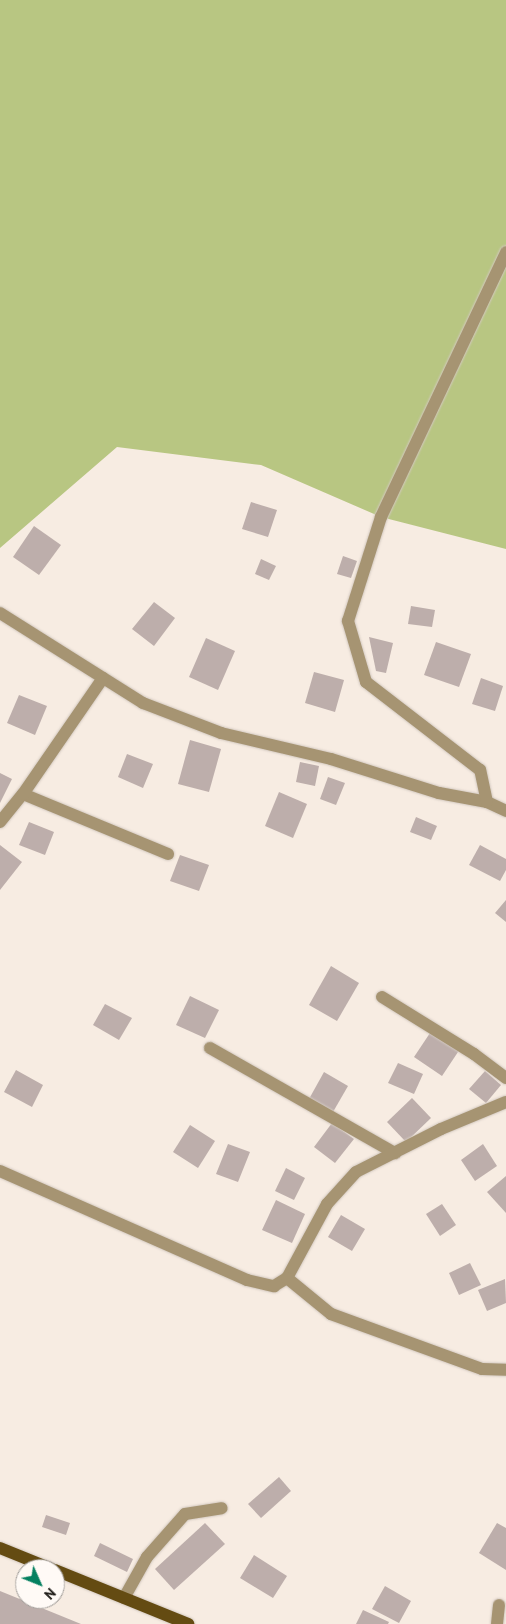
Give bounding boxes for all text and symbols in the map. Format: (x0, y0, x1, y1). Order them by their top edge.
north arrow (15, 1559, 65, 1609)
text: N (40, 1584, 60, 1603)

